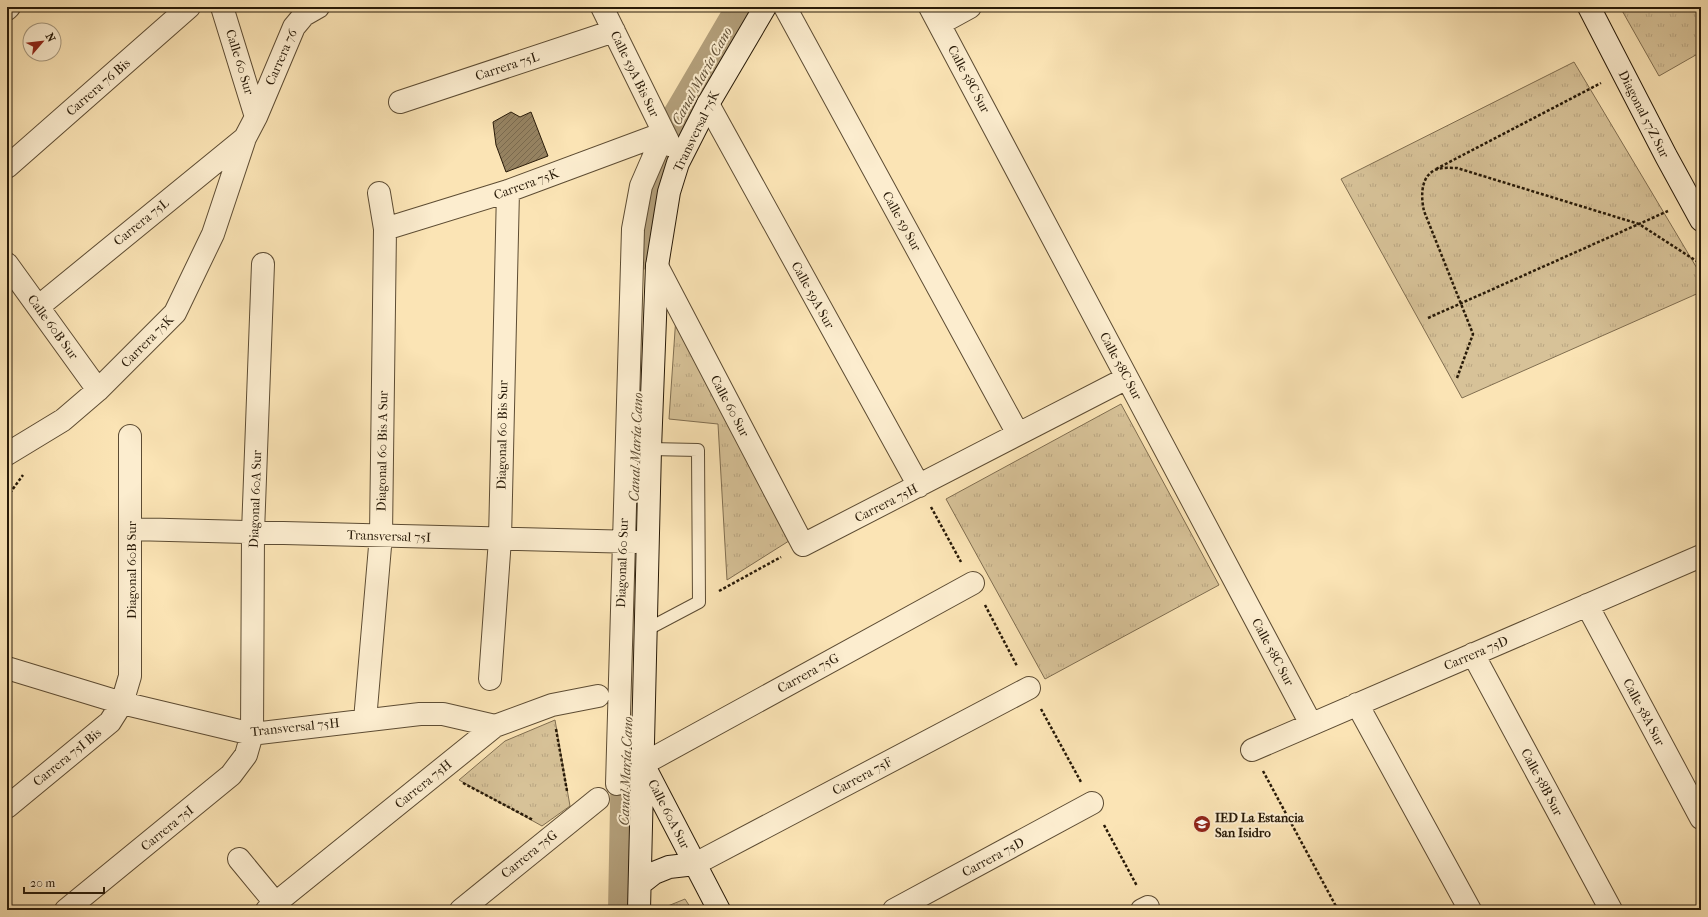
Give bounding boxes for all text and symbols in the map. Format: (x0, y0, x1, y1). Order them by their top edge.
north arrow (22, 22, 62, 62)
water label: Canal María Cano (668, 24, 736, 128)
street label: Carrera 76 (262, 26, 300, 87)
street label: Calle 60 Sur (223, 27, 257, 97)
street label: Calle 59A Bis Sur (608, 28, 663, 120)
text: N (43, 31, 58, 45)
street label: Calle 58C Sur (945, 43, 993, 116)
street label: Carrera 75L (473, 49, 541, 83)
street label: Carrera 76 Bis (63, 55, 133, 119)
street label: Diagonal 57Z Sur (1615, 68, 1673, 161)
street label: Transversal 75K (670, 87, 722, 174)
street label: Carrera 75K (492, 165, 561, 203)
street label: Calle 59 Sur (879, 189, 925, 254)
street label: Carrera 75L (111, 195, 172, 249)
street label: Calle 59A Sur (788, 259, 838, 332)
street label: Calle 60B Sur (25, 292, 82, 363)
street label: Carrera 75K (118, 311, 177, 370)
street label: Calle 58C Sur (1097, 330, 1145, 403)
street label: Calle 60 Sur (708, 373, 753, 440)
street label: Diagonal 60 Bis Sur (494, 380, 510, 490)
street label: Diagonal 60 Bis A Sur (373, 390, 391, 512)
water label: Canal María Cano (626, 392, 646, 502)
street label: Diagonal 60A Sur (246, 449, 264, 548)
street label: Carrera 75H (852, 481, 920, 525)
street label: Diagonal 60 Sur (613, 517, 631, 608)
street label: Diagonal 60B Sur (124, 520, 139, 619)
street label: Transversal 75I (347, 527, 431, 545)
street label: Calle 58C Sur (1249, 616, 1297, 689)
street label: Carrera 75D (1442, 633, 1510, 673)
street label: Carrera 75G (775, 650, 841, 696)
street label: Calle 58A Sur (1620, 676, 1668, 749)
street label: Transversal 75H (250, 715, 340, 739)
water label: Canal María Cano (616, 716, 636, 826)
street label: Carrera 75I Bis (30, 725, 104, 789)
street label: Calle 58B Sur (1518, 746, 1566, 819)
street label: Carrera 75F (830, 754, 894, 798)
street label: Carrera 75H (392, 757, 454, 811)
street label: Calle 60A Sur (645, 777, 693, 852)
street label: Carrera 75I (138, 802, 196, 854)
place label: IED La Estancia San Isidro (1215, 810, 1305, 840)
school or university icon: IED La Estancia San Isidro (1192, 814, 1212, 834)
street label: Carrera 75G (498, 827, 560, 881)
street label: Carrera 75D (959, 834, 1027, 880)
scale bar (24, 869, 104, 895)
text: 20 m (30, 876, 55, 890)

